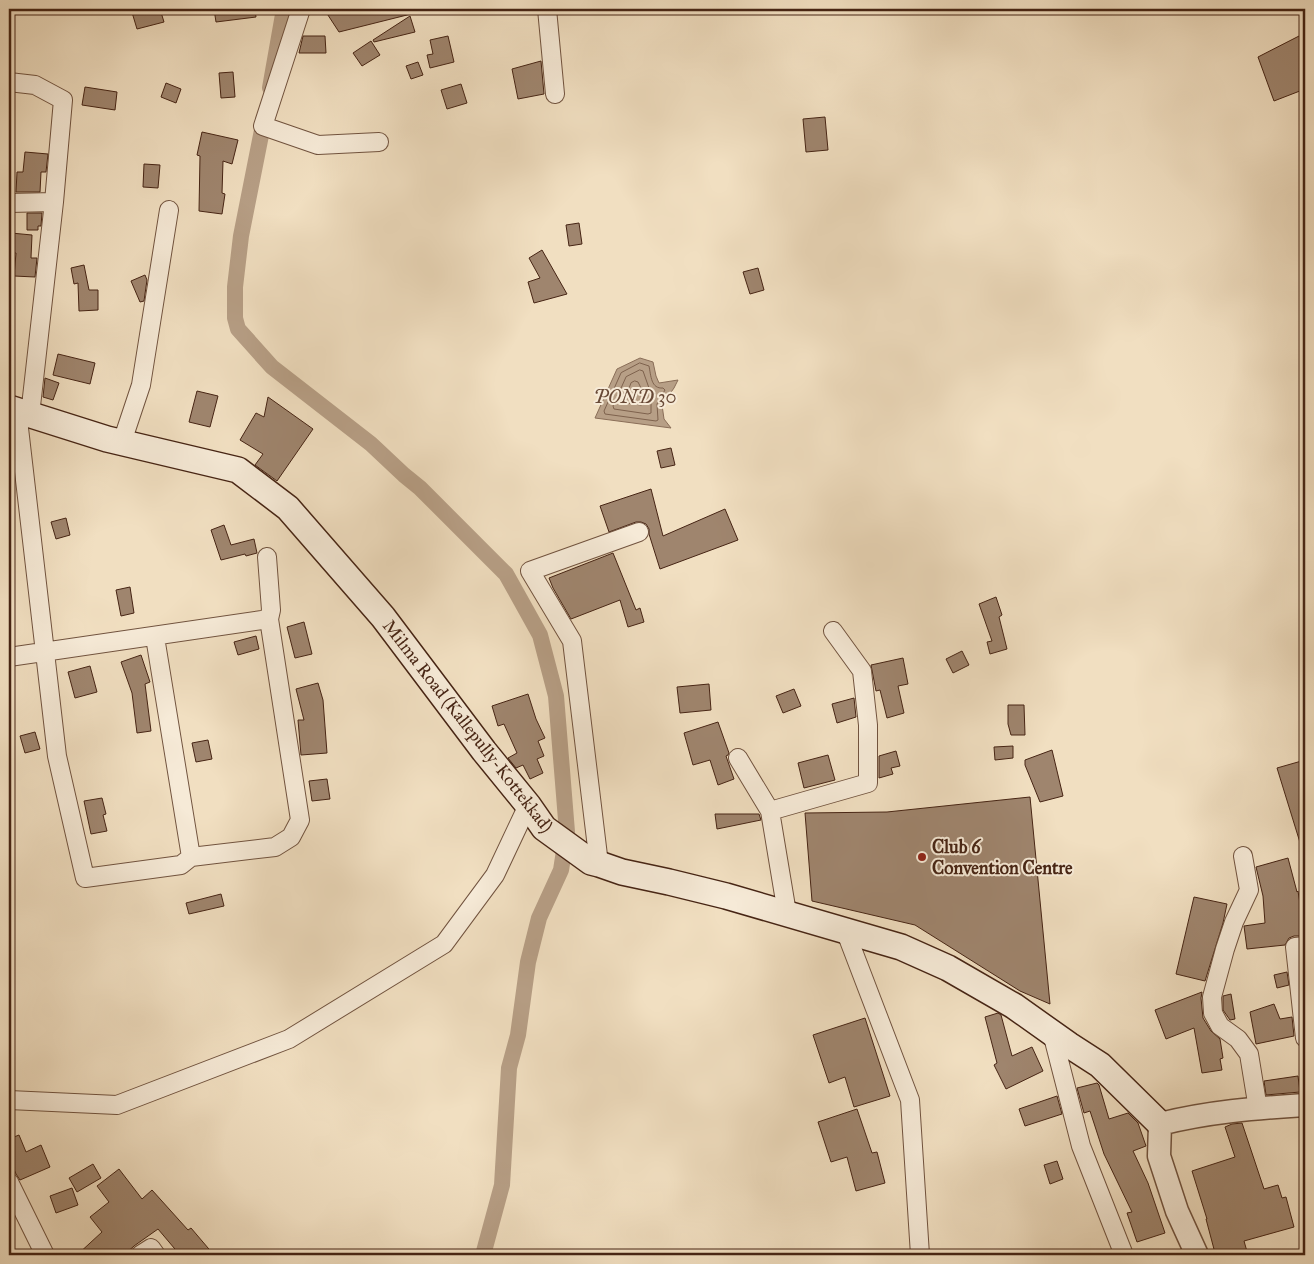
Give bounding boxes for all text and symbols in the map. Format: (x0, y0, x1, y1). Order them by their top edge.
water label: POND 30 (593, 385, 677, 408)
street label: Milma Road (Kallepully-Kottekkad) (377, 615, 558, 837)
place label: Club 6 Convention Centre (932, 836, 1073, 879)
marker: Club 6 Convention Centre (916, 851, 928, 863)

